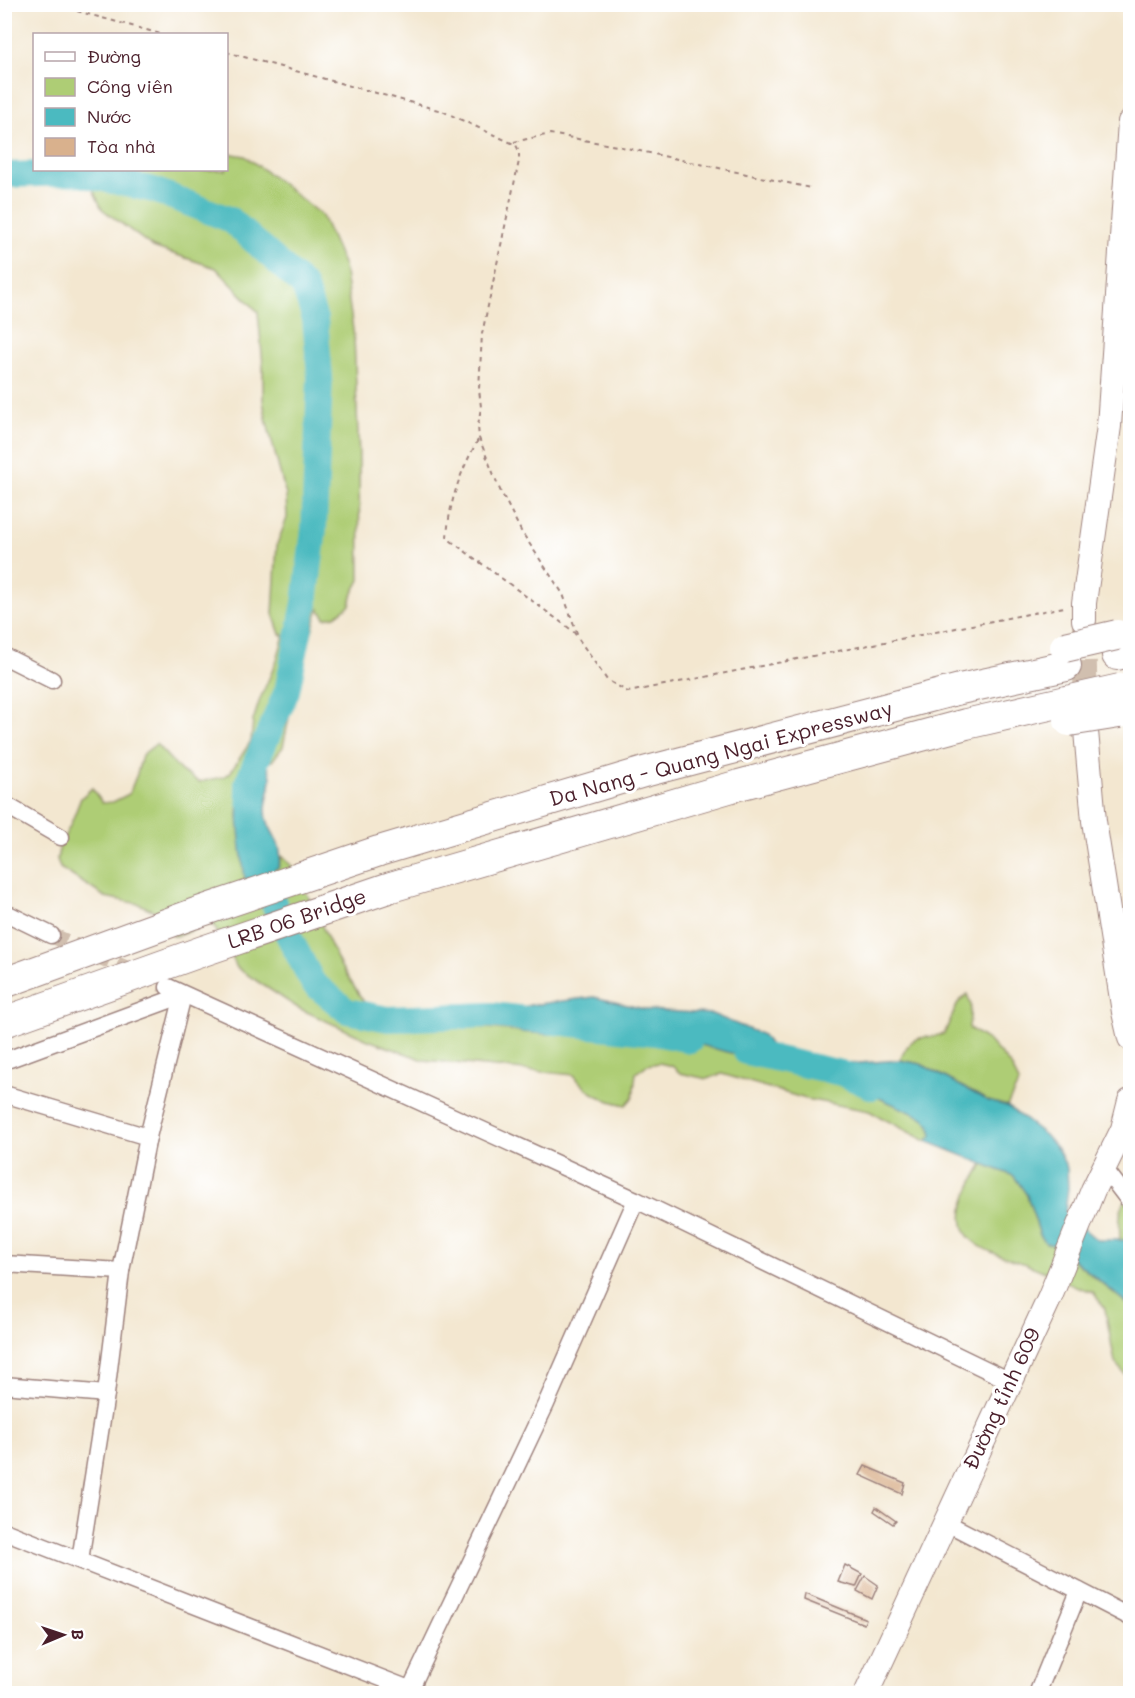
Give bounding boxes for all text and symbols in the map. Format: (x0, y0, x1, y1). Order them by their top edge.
legend (33, 33, 228, 171)
text: Đường (87, 44, 141, 68)
text: Công viên (87, 74, 173, 98)
text: Nước (87, 104, 131, 128)
text: Tòa nhà (87, 134, 156, 158)
street label: Da Nang - Quang Ngai Expressway (546, 694, 895, 811)
street label: LRB 06 Bridge (223, 881, 370, 954)
street label: Đường tỉnh 609 (956, 1323, 1045, 1474)
north arrow (33, 1605, 93, 1665)
text: B (68, 1629, 89, 1640)

